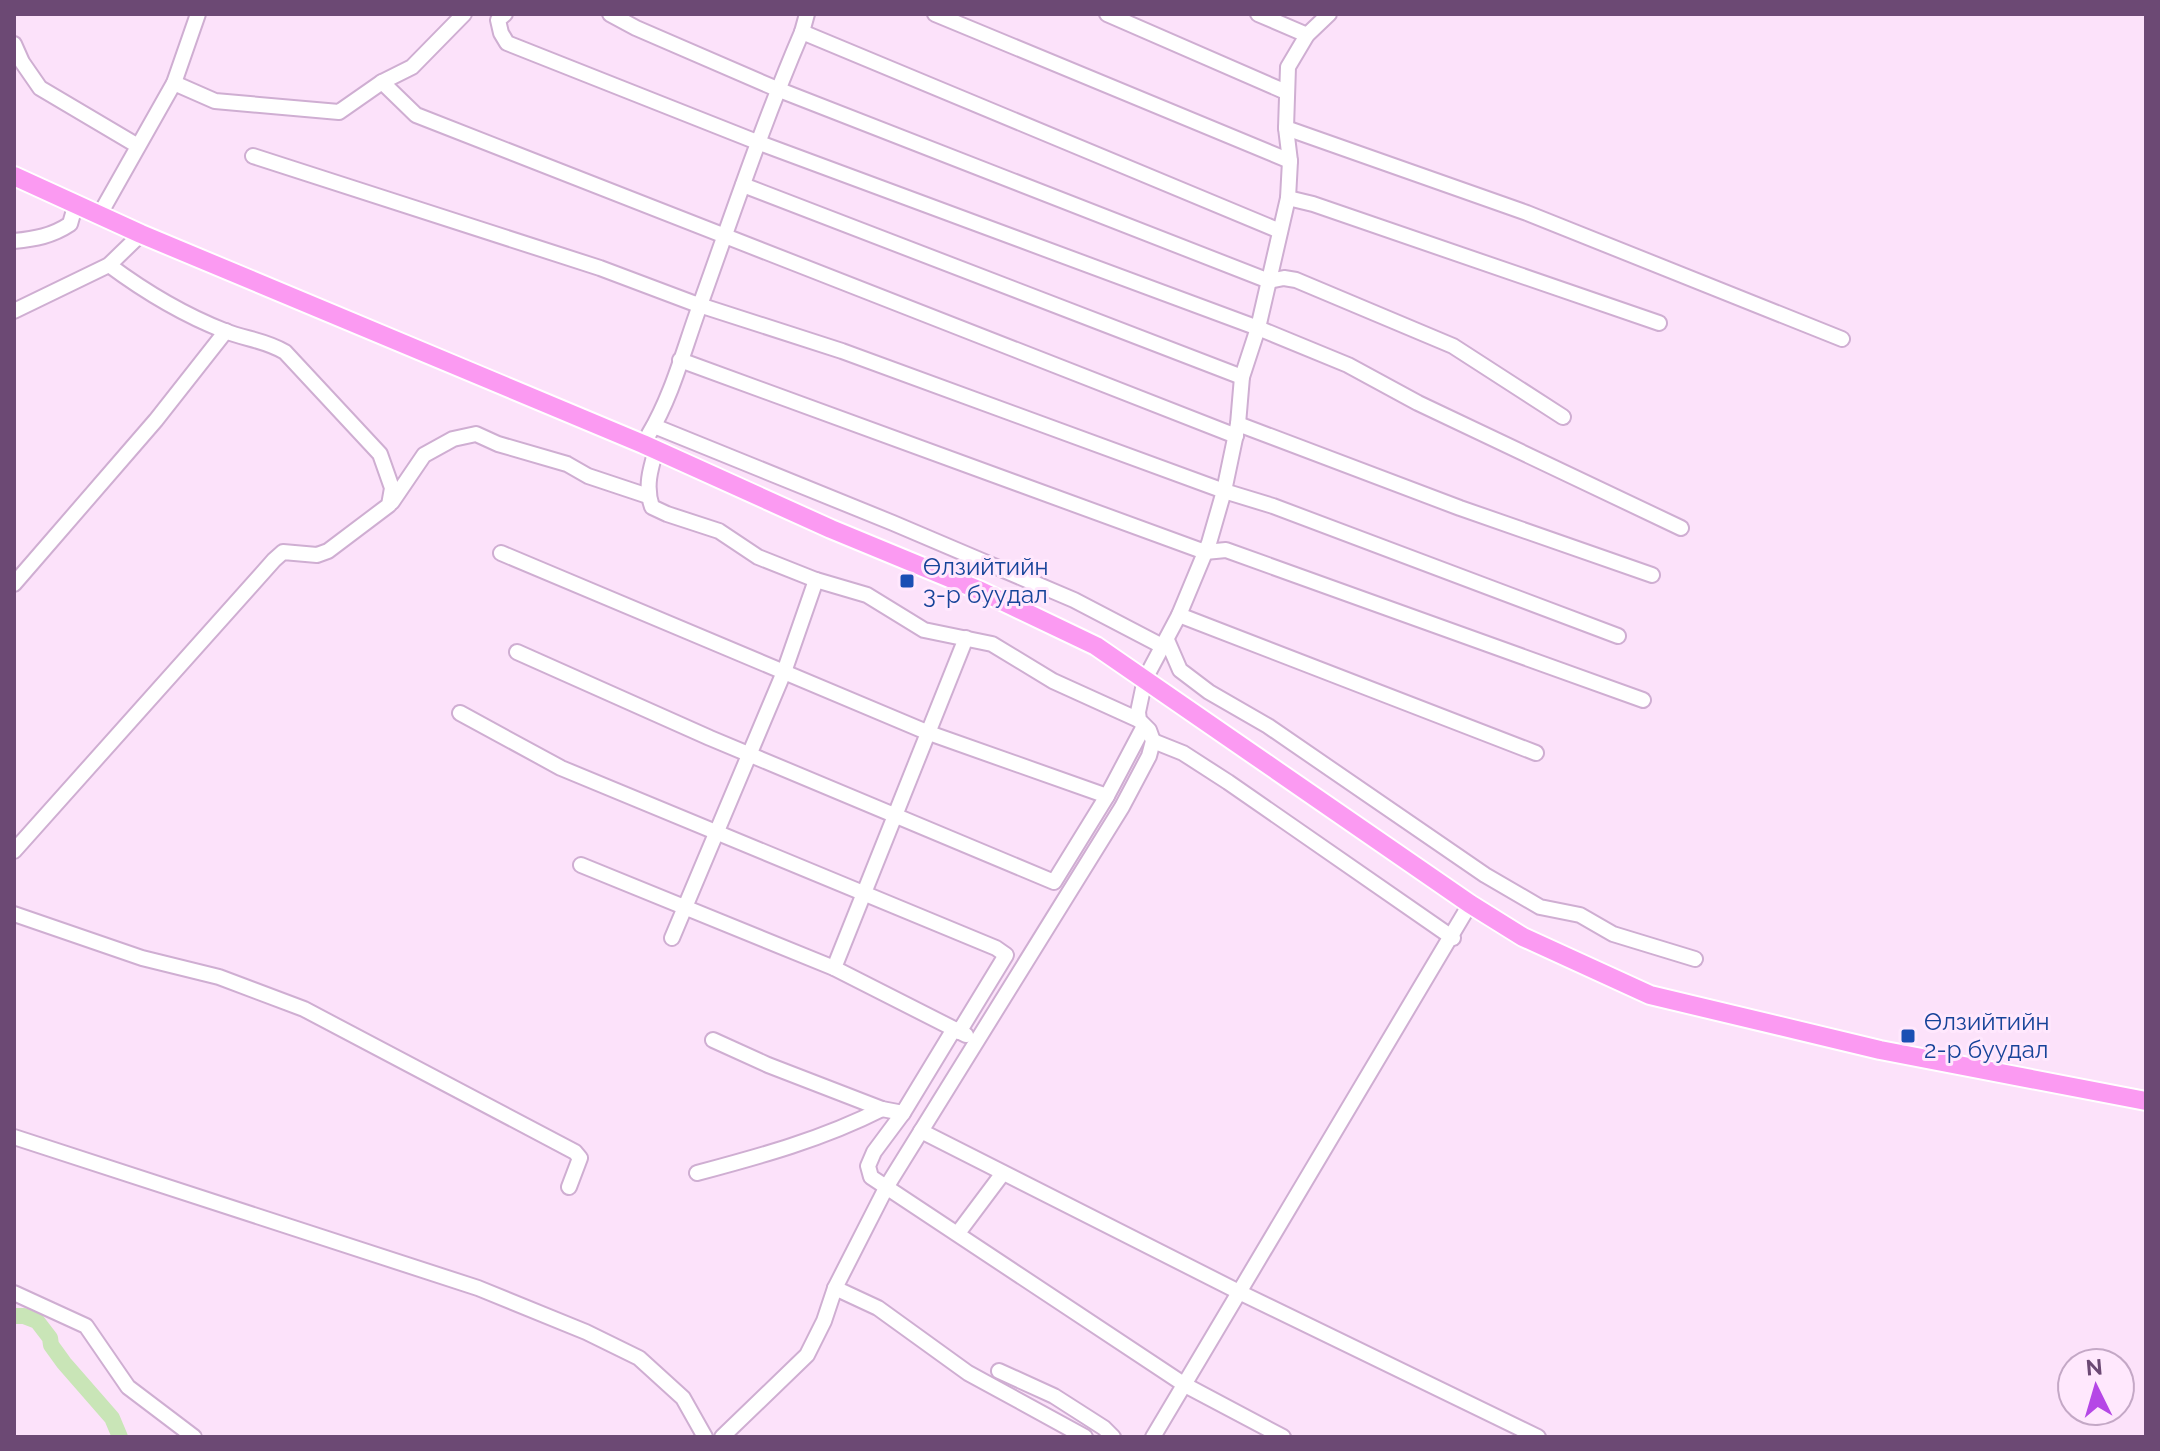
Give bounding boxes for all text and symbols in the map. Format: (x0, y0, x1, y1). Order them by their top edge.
place label: Өлзийтийн 3-р буудал (923, 552, 1048, 609)
marker: Өлзийтийн 3-р буудал (898, 572, 916, 590)
place label: Өлзийтийн 2-р буудал (1924, 1007, 2049, 1064)
marker: Өлзийтийн 2-р буудал (1899, 1027, 1917, 1045)
north arrow (2056, 1347, 2136, 1427)
text: N (2085, 1353, 2104, 1381)

